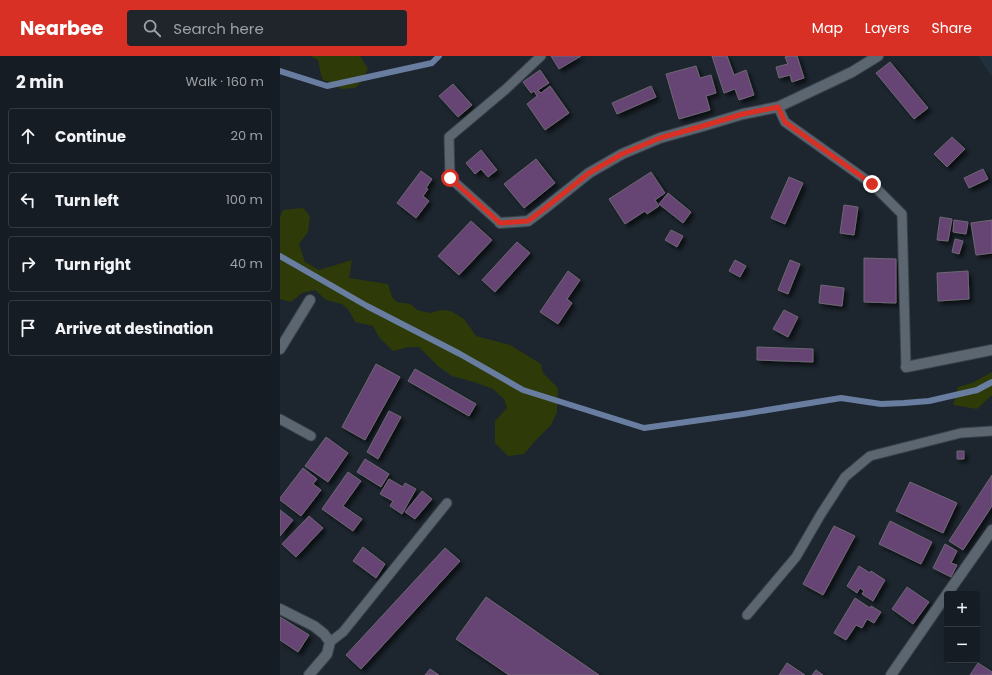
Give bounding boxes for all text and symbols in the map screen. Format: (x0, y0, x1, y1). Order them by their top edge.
search box (127, 10, 407, 46)
text: Nearbee (20, 15, 103, 42)
icon: search (141, 17, 163, 39)
text: Search here (173, 18, 264, 39)
text: Map (812, 18, 843, 38)
text: Layers (865, 18, 909, 38)
text: Share (931, 18, 972, 38)
text: 2 min (16, 70, 64, 94)
text: Walk · 160 m (185, 72, 264, 91)
icon: ahead (17, 125, 39, 147)
text: Continue (55, 126, 126, 147)
text: 20 m (230, 126, 263, 145)
route start (441, 169, 459, 187)
route end (863, 175, 881, 193)
icon: left (17, 189, 39, 211)
text: Turn left (55, 190, 119, 211)
text: 100 m (226, 190, 263, 209)
icon: right (17, 253, 39, 275)
text: Turn right (55, 254, 131, 275)
text: 40 m (230, 254, 263, 273)
icon: arrive (17, 317, 39, 339)
text: Arrive at destination (55, 318, 213, 339)
map controls (944, 591, 980, 663)
button: + (944, 591, 980, 627)
button: − (944, 627, 980, 663)

